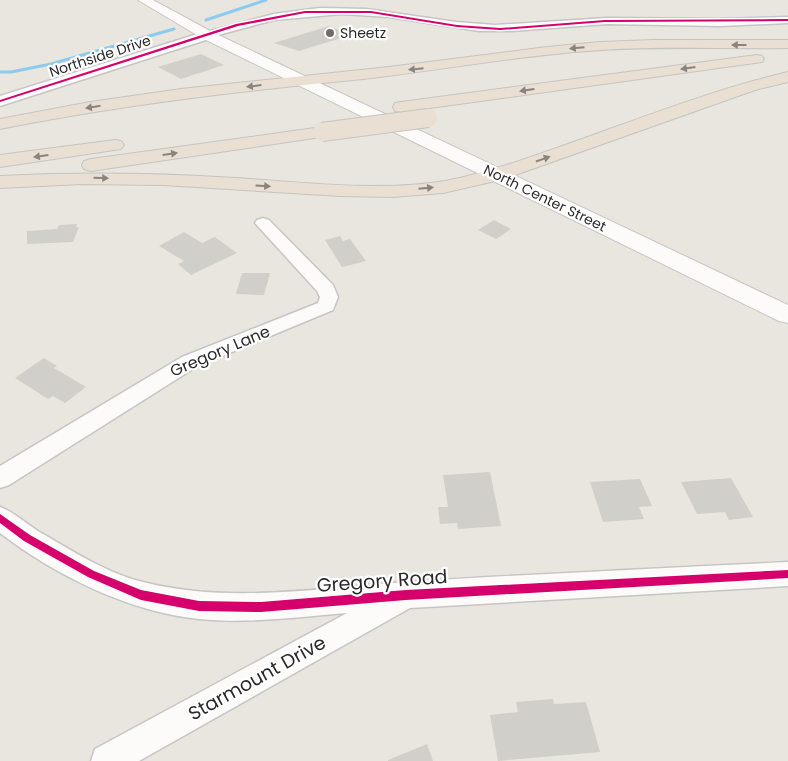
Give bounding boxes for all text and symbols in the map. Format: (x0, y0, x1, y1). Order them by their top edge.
place label: Sheetz (340, 23, 386, 43)
marker: Sheetz (324, 27, 336, 39)
street label: Northside Drive (47, 30, 154, 82)
one-way arrow (731, 41, 747, 49)
one-way arrow (569, 44, 585, 52)
one-way arrow (407, 65, 423, 73)
one-way arrow (679, 65, 695, 73)
one-way arrow (245, 82, 261, 90)
one-way arrow (518, 86, 534, 94)
one-way arrow (84, 103, 100, 111)
one-way arrow (162, 150, 178, 158)
one-way arrow (32, 152, 48, 160)
one-way arrow (536, 155, 551, 162)
street label: North Center Street (480, 160, 610, 236)
one-way arrow (93, 175, 109, 183)
one-way arrow (256, 182, 272, 190)
one-way arrow (418, 184, 434, 192)
street label: Gregory Lane (166, 320, 274, 382)
street label: Gregory Road (316, 563, 448, 599)
street label: Starmount Drive (183, 629, 331, 727)

